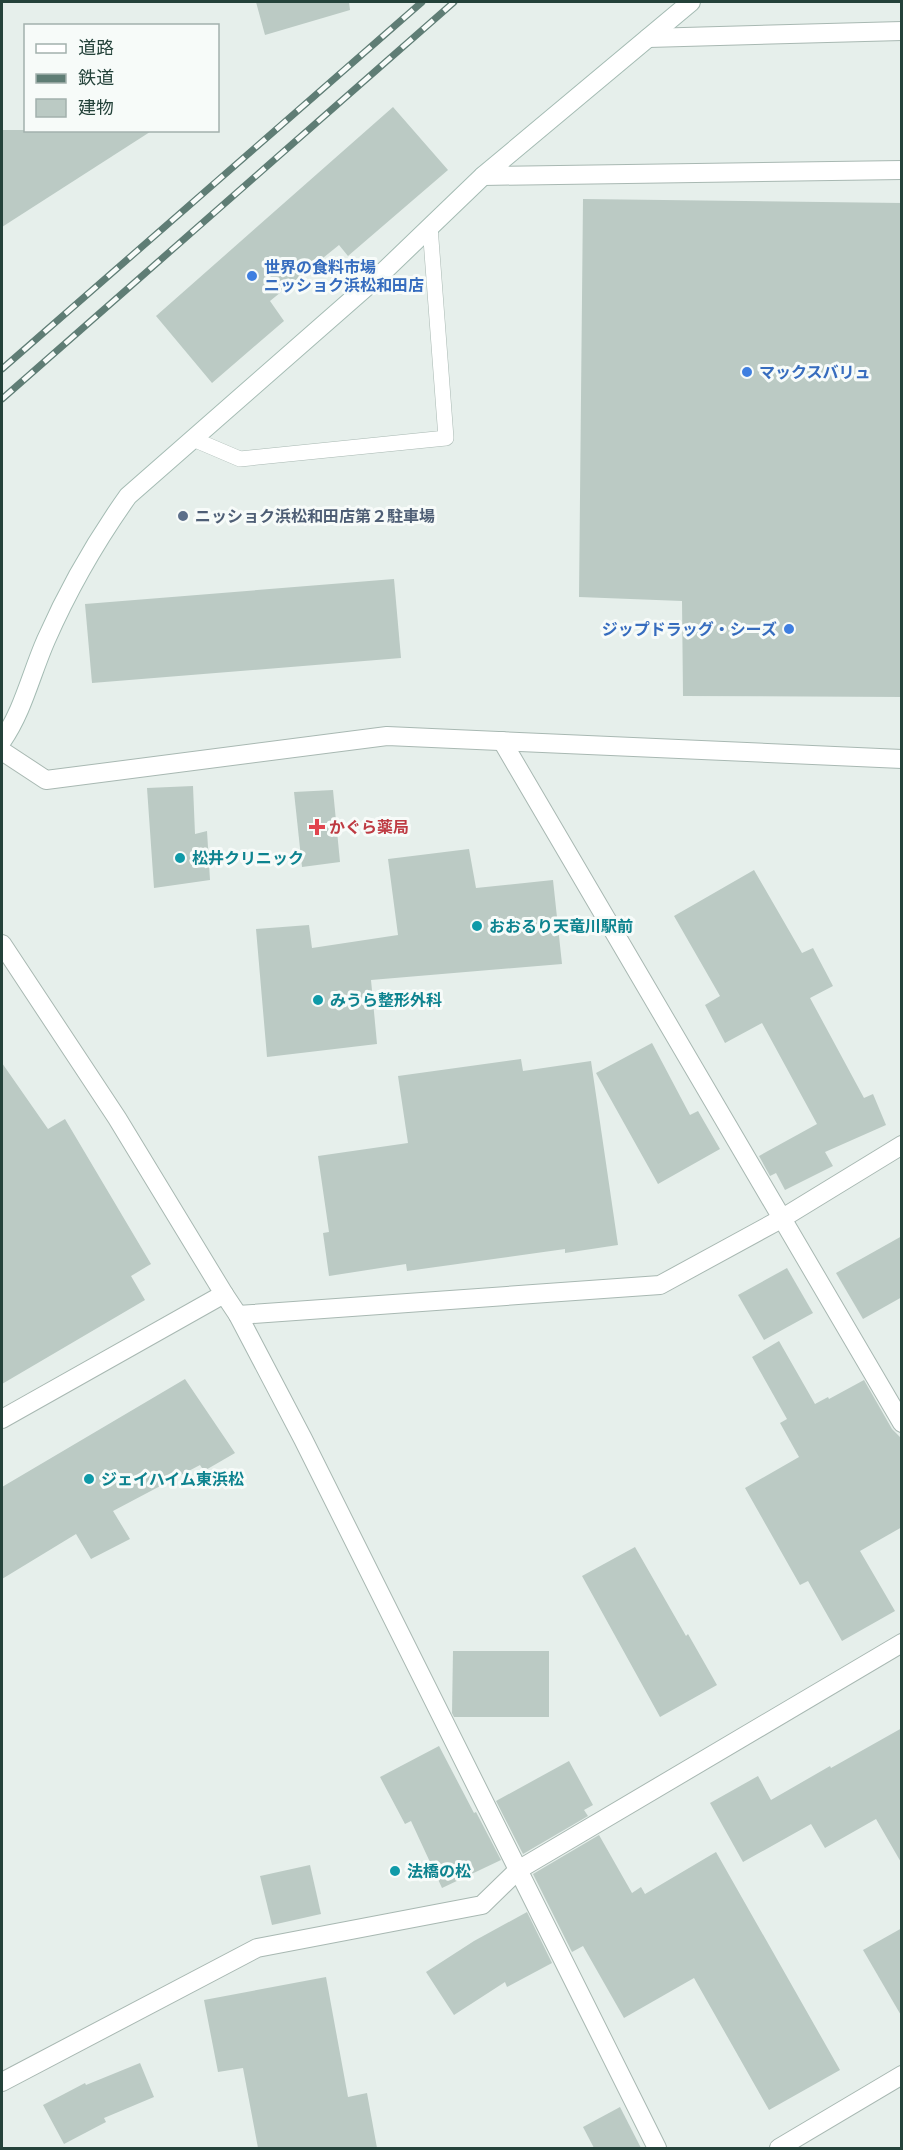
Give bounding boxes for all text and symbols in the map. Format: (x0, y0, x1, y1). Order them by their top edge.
legend (24, 24, 219, 132)
text: 道路 (78, 37, 114, 59)
text: 鉄道 (78, 67, 114, 89)
text: 建物 (78, 97, 114, 119)
place label: 世界の食料市場 ニッショク浜松和田店 (264, 258, 424, 295)
marker: 世界の食料市場 ニッショク浜松和田店 (245, 269, 259, 283)
place label: マックスバリュ (759, 363, 871, 382)
marker: マックスバリュ (740, 365, 754, 379)
place label: ニッショク浜松和田店第２駐車場 (195, 507, 435, 526)
marker: ニッショク浜松和田店第２駐車場 (176, 509, 190, 523)
place label: ジップドラッグ・シーズ (602, 620, 777, 639)
marker: ジップドラッグ・シーズ (782, 622, 796, 636)
place label: かぐら薬局 (329, 818, 409, 837)
marker: かぐら薬局 (310, 820, 324, 834)
place label: 松井クリニック (192, 849, 304, 868)
marker: 松井クリニック (173, 851, 187, 865)
place label: おおるり天竜川駅前 (489, 917, 633, 936)
marker: おおるり天竜川駅前 (470, 919, 484, 933)
place label: みうら整形外科 (330, 991, 442, 1010)
marker: みうら整形外科 (311, 993, 325, 1007)
place label: ジェイハイム東浜松 (101, 1470, 244, 1489)
marker: ジェイハイム東浜松 (82, 1472, 96, 1486)
place label: 法橋の松 (407, 1862, 471, 1881)
marker: 法橋の松 (388, 1864, 402, 1878)

